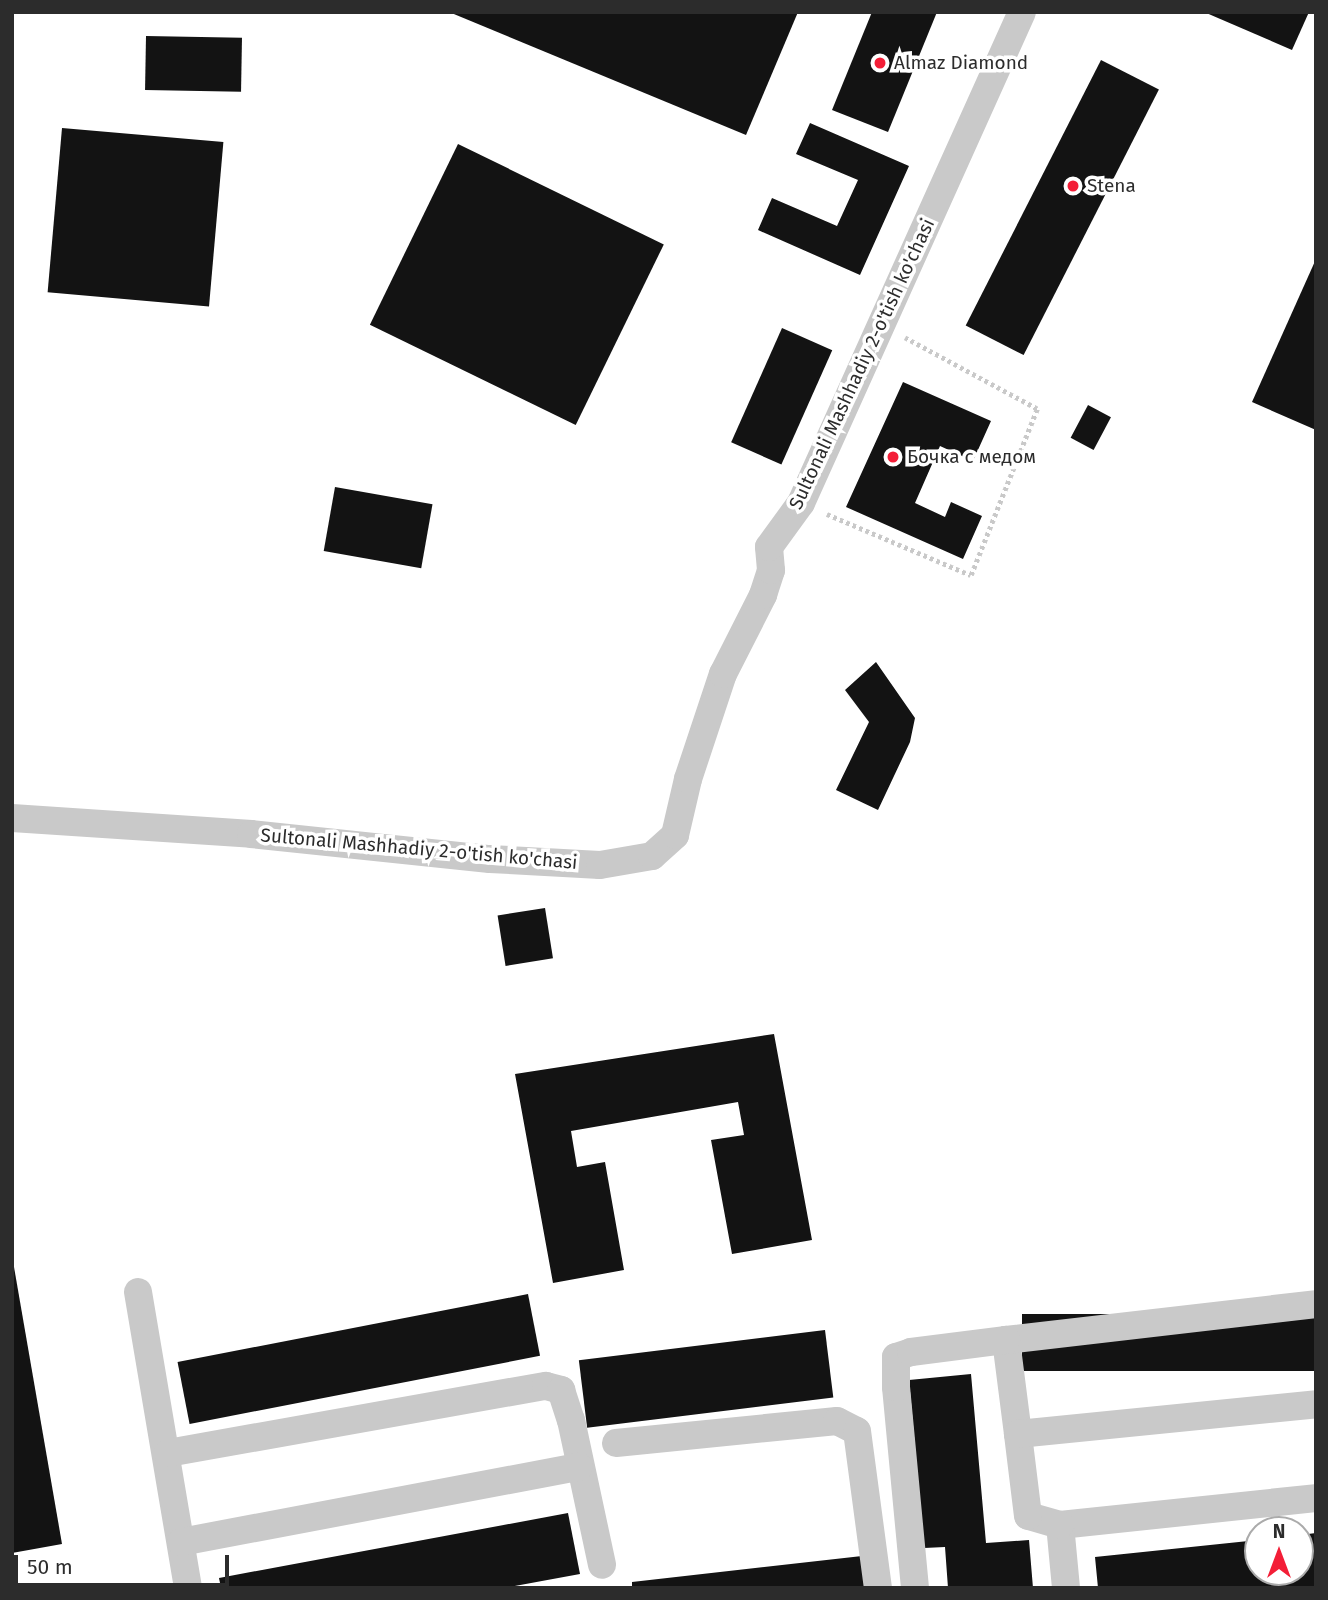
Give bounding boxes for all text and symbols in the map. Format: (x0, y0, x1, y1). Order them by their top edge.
place label: Almaz Diamond (894, 52, 1028, 74)
marker: Almaz Diamond (872, 55, 888, 71)
place label: Stena (1087, 175, 1136, 197)
marker: Stena (1065, 178, 1081, 194)
street label: Sultonali Mashhadiy 2-o'tish ko'chasi (784, 215, 940, 513)
place label: Бочка с медом (907, 446, 1036, 468)
marker: Бочка с медом (885, 449, 901, 465)
street label: Sultonali Mashhadiy 2-o'tish ko'chasi (260, 824, 578, 874)
north arrow (1244, 1516, 1314, 1586)
text: N (1273, 1520, 1285, 1543)
scale bar (18, 1540, 233, 1584)
text: 50 m (27, 1554, 73, 1580)

